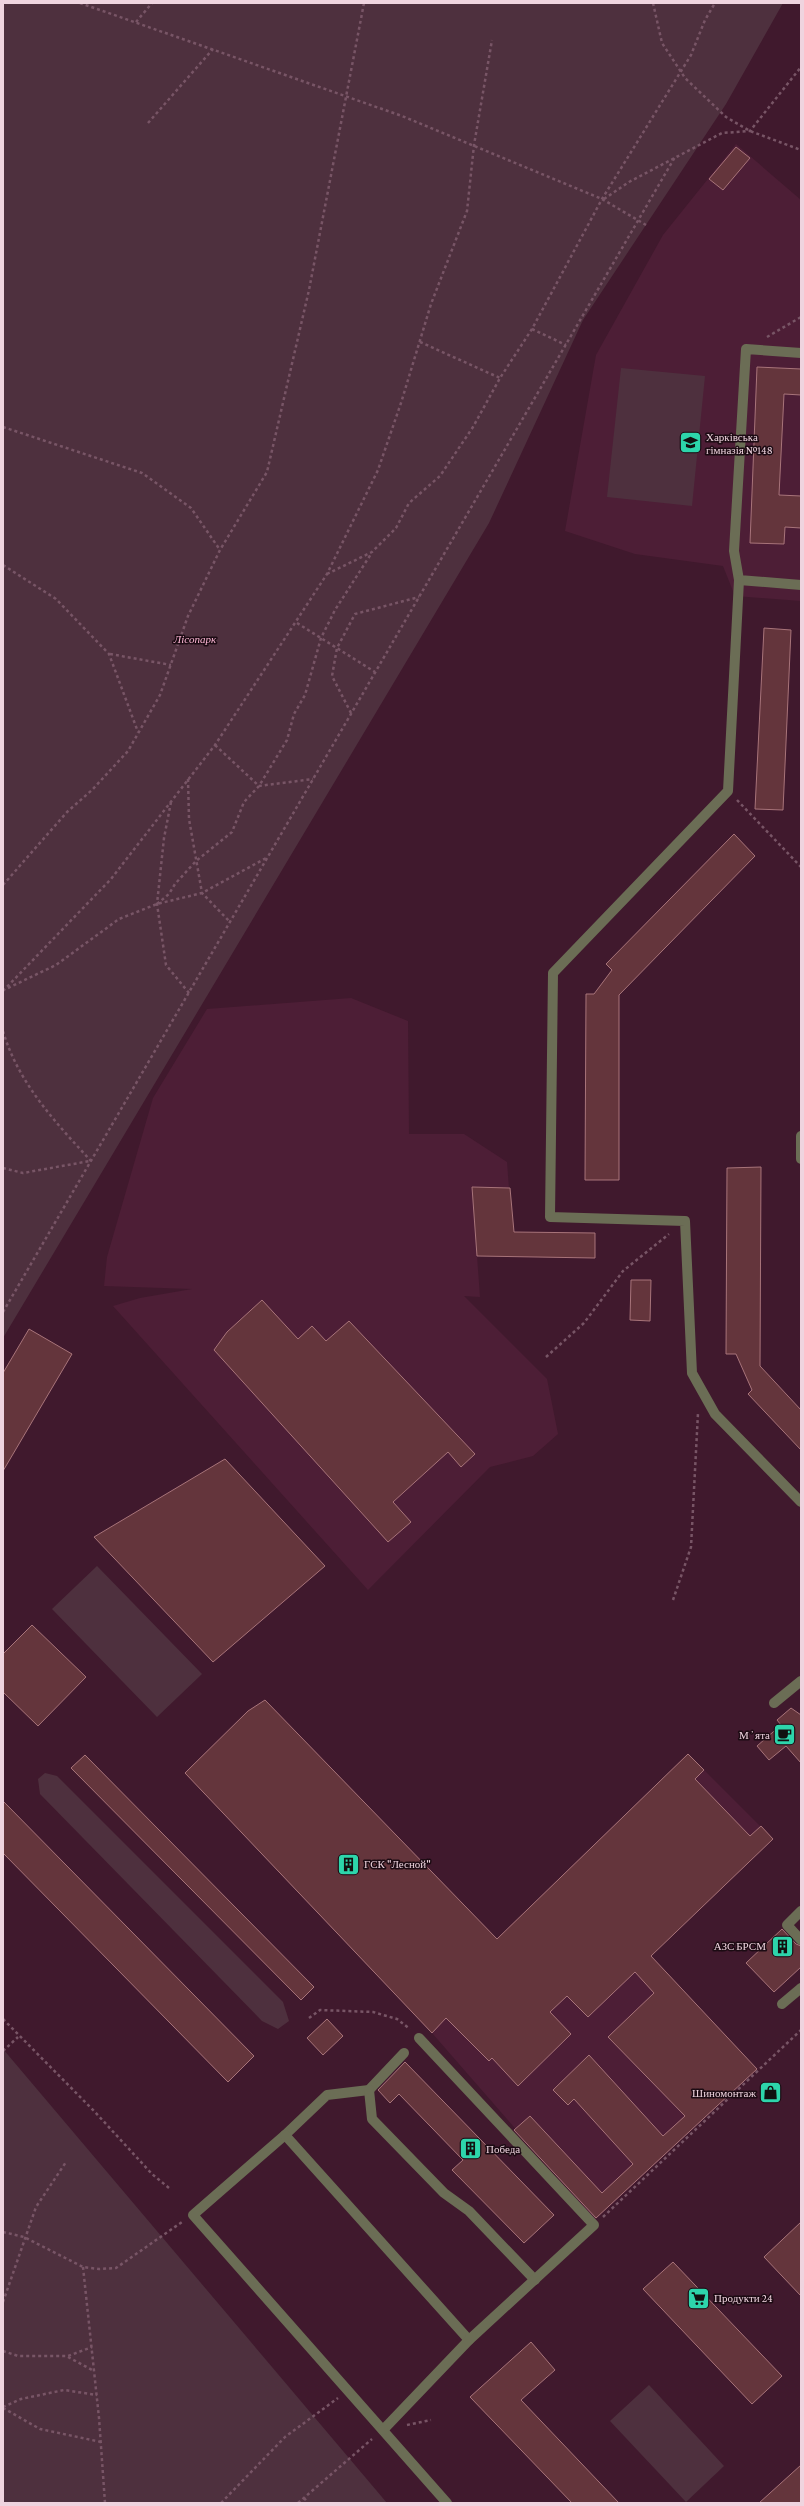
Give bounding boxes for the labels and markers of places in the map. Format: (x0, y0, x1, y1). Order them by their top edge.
school or university icon: Харківська гімназія №148 (678, 430, 704, 456)
place label: Харківська гімназія №148 (706, 431, 773, 456)
cafe icon: Мʼята (772, 1722, 798, 1748)
place label: Мʼята (739, 1729, 770, 1741)
building icon: ГСК "Лесной" (335, 1851, 361, 1877)
place label: ГСК "Лесной" (364, 1858, 431, 1870)
building icon: АЗС БРСМ (769, 1933, 795, 1959)
place label: АЗС БРСМ (714, 1940, 766, 1952)
shop icon: Шиномонтаж (758, 2080, 784, 2106)
place label: Шиномонтаж (692, 2087, 756, 2099)
building icon: Победа (458, 2136, 484, 2162)
place label: Победа (486, 2143, 520, 2155)
supermarket icon: Продукти 24 (685, 2285, 711, 2311)
place label: Продукти 24 (714, 2292, 773, 2304)

